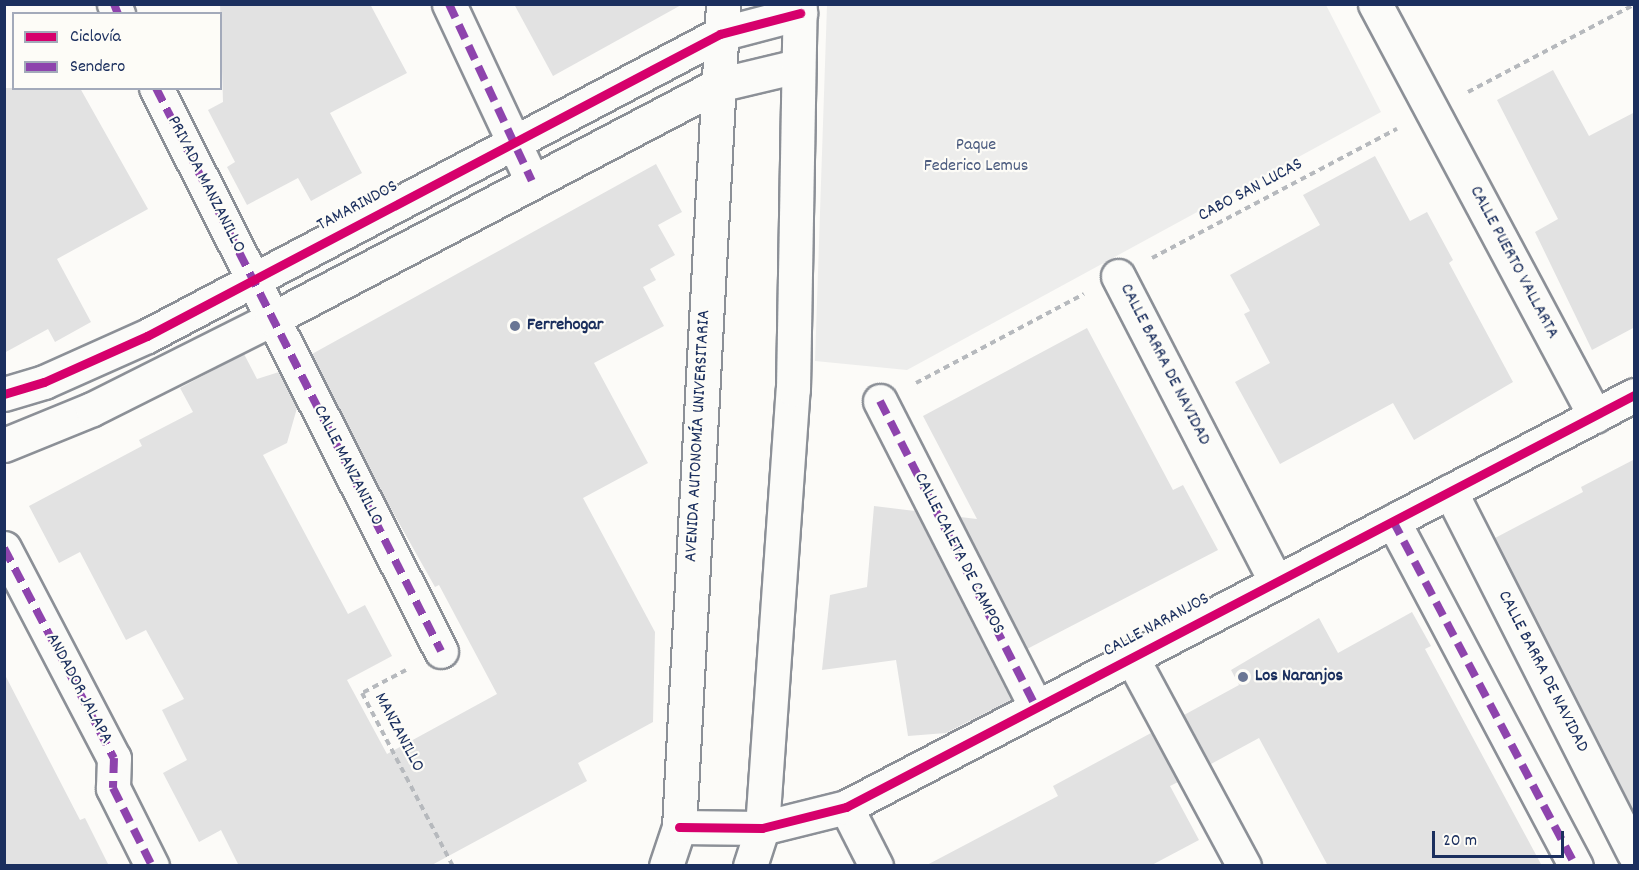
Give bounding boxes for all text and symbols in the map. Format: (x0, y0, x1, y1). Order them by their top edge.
legend (12, 12, 222, 90)
text: Ciclovía (70, 25, 121, 50)
text: Sendero (70, 55, 125, 80)
street label: PRIVADA MANZANILLO (161, 113, 249, 257)
park label: Paque Federico Lemus (924, 136, 1028, 178)
street label: CABO SAN LUCAS (1195, 154, 1307, 228)
street label: TAMARINDOS (314, 177, 402, 237)
street label: CALLE PUERTO VALLARTA (1464, 183, 1562, 343)
street label: CALLE BARRA DE NAVIDAD (1114, 281, 1214, 449)
street label: AVENIDA AUTONOMÍA UNIVERSITARIA (682, 309, 716, 563)
place label: Ferrehogar (527, 315, 603, 337)
marker: Ferrehogar (508, 319, 522, 333)
street label: CALLE MANZANILLO (307, 402, 387, 530)
street label: CALLE CALETA DE CAMPOS (908, 470, 1008, 638)
street label: CALLE BARRA DE NAVIDAD (1492, 588, 1592, 756)
street label: CALLE NARANJOS (1100, 589, 1214, 663)
street label: ANDADOR JALAPA (40, 630, 116, 748)
place label: Los Naranjos (1255, 666, 1343, 688)
marker: Los Naranjos (1236, 670, 1250, 684)
street label: MANZANILLO (368, 690, 428, 776)
scale bar (1435, 819, 1567, 857)
text: 20 m (1443, 829, 1477, 854)

